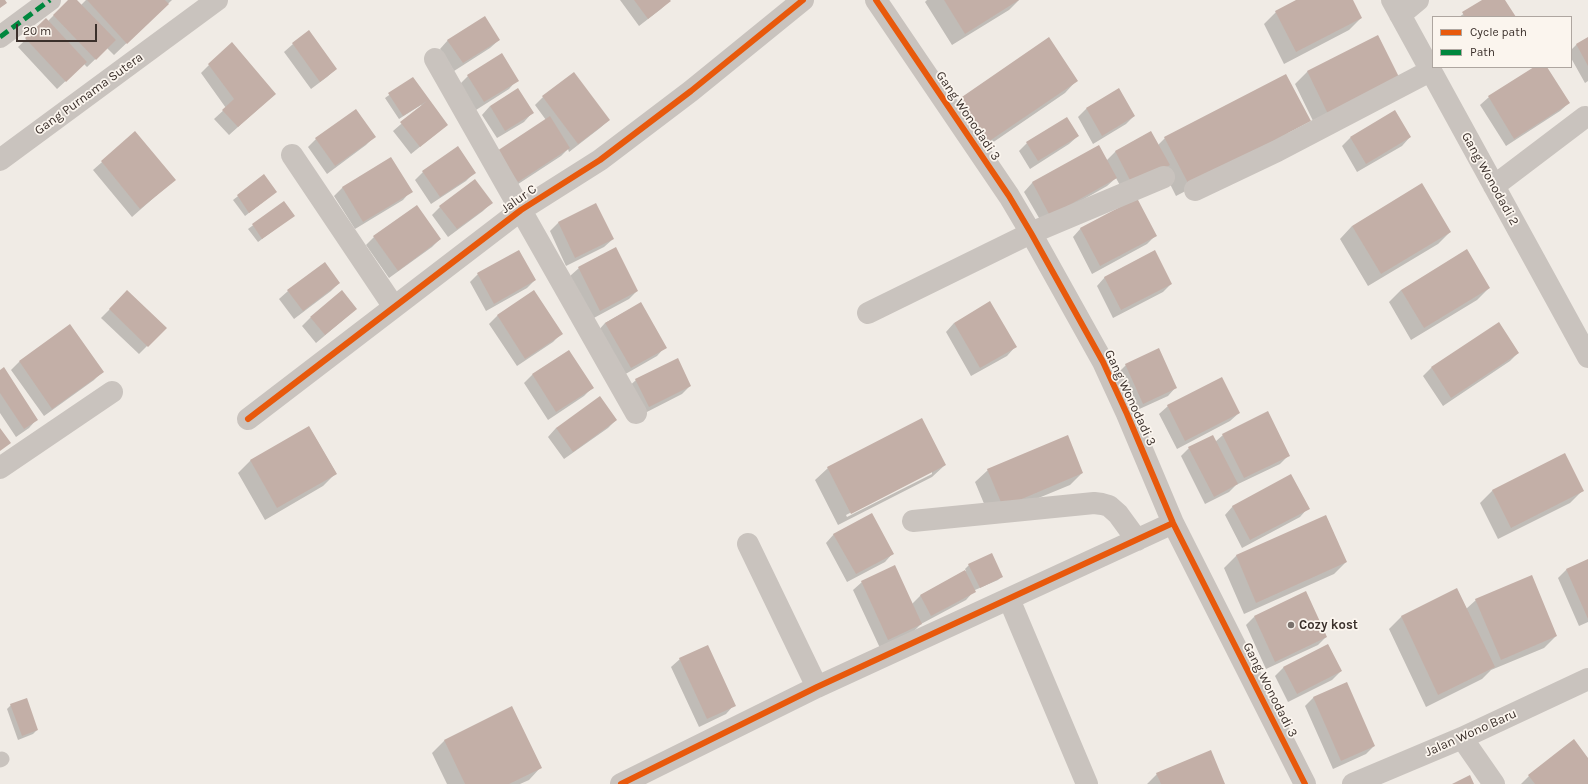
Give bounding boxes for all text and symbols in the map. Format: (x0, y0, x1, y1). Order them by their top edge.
scale bar (18, 16, 99, 42)
legend (1432, 16, 1572, 68)
text: 20 m (23, 24, 51, 38)
text: Cycle path (1470, 25, 1527, 39)
text: Path (1470, 45, 1495, 59)
street label: Gang Purnama Sutera (32, 49, 146, 139)
street label: Gang Wonodadi 3 (932, 68, 1004, 164)
street label: Gang Wonodadi 2 (1458, 130, 1522, 228)
street label: Jalur C (498, 181, 540, 217)
street label: Gang Wonodadi 3 (1101, 347, 1159, 449)
place label: Cozy kost (1299, 617, 1358, 633)
marker: Cozy kost (1286, 620, 1296, 630)
street label: Gang Wonodadi 3 (1239, 640, 1301, 740)
street label: Jalan Wono Baru (1423, 706, 1519, 760)

